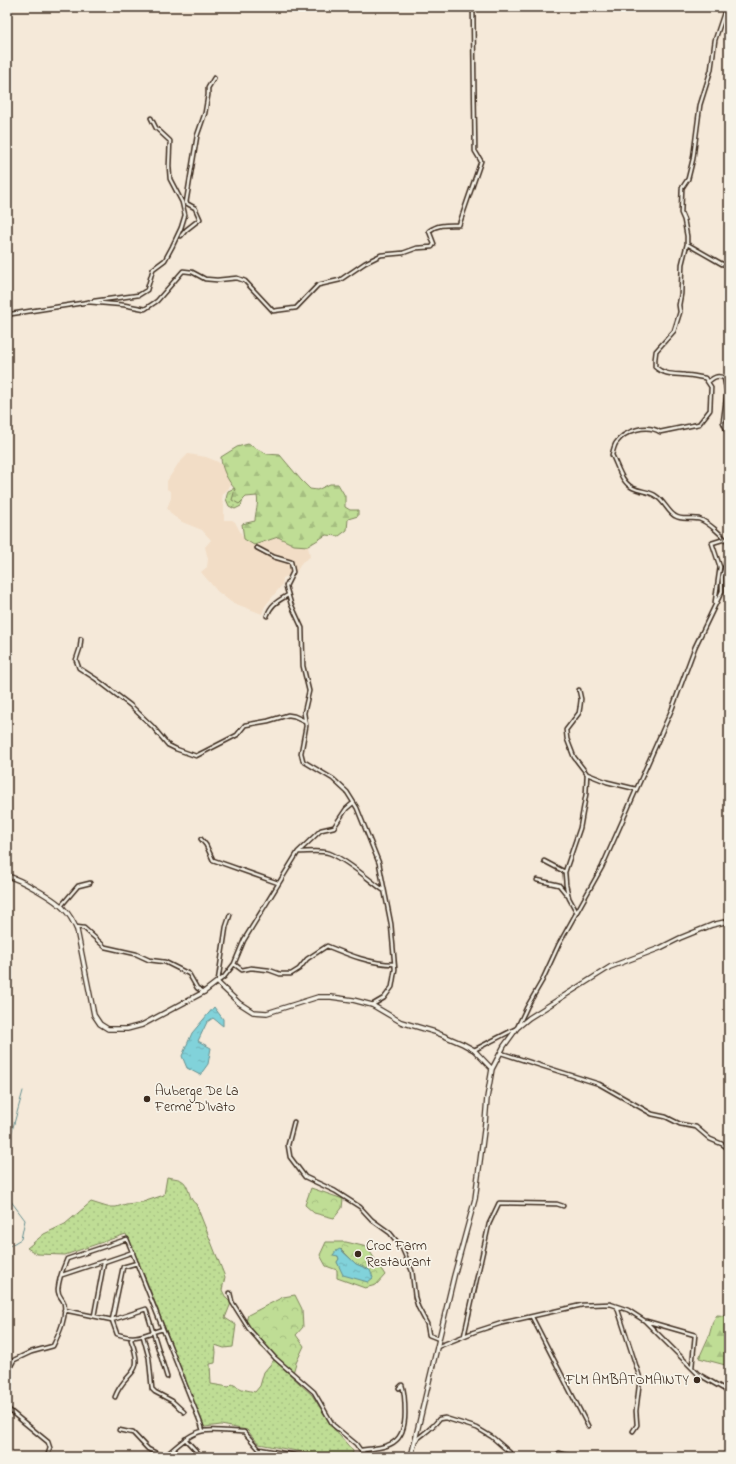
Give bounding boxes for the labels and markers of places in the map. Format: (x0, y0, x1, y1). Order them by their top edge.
place label: Auberge De La Ferme D'Ivato (154, 1081, 238, 1118)
marker: Auberge De La Ferme D'Ivato (142, 1094, 152, 1104)
place label: Croc Farm Restaurant (366, 1236, 431, 1273)
marker: Croc Farm Restaurant (353, 1249, 363, 1259)
place label: FLM AMBATOMAINTY (565, 1370, 690, 1391)
marker: FLM AMBATOMAINTY (692, 1375, 702, 1385)

